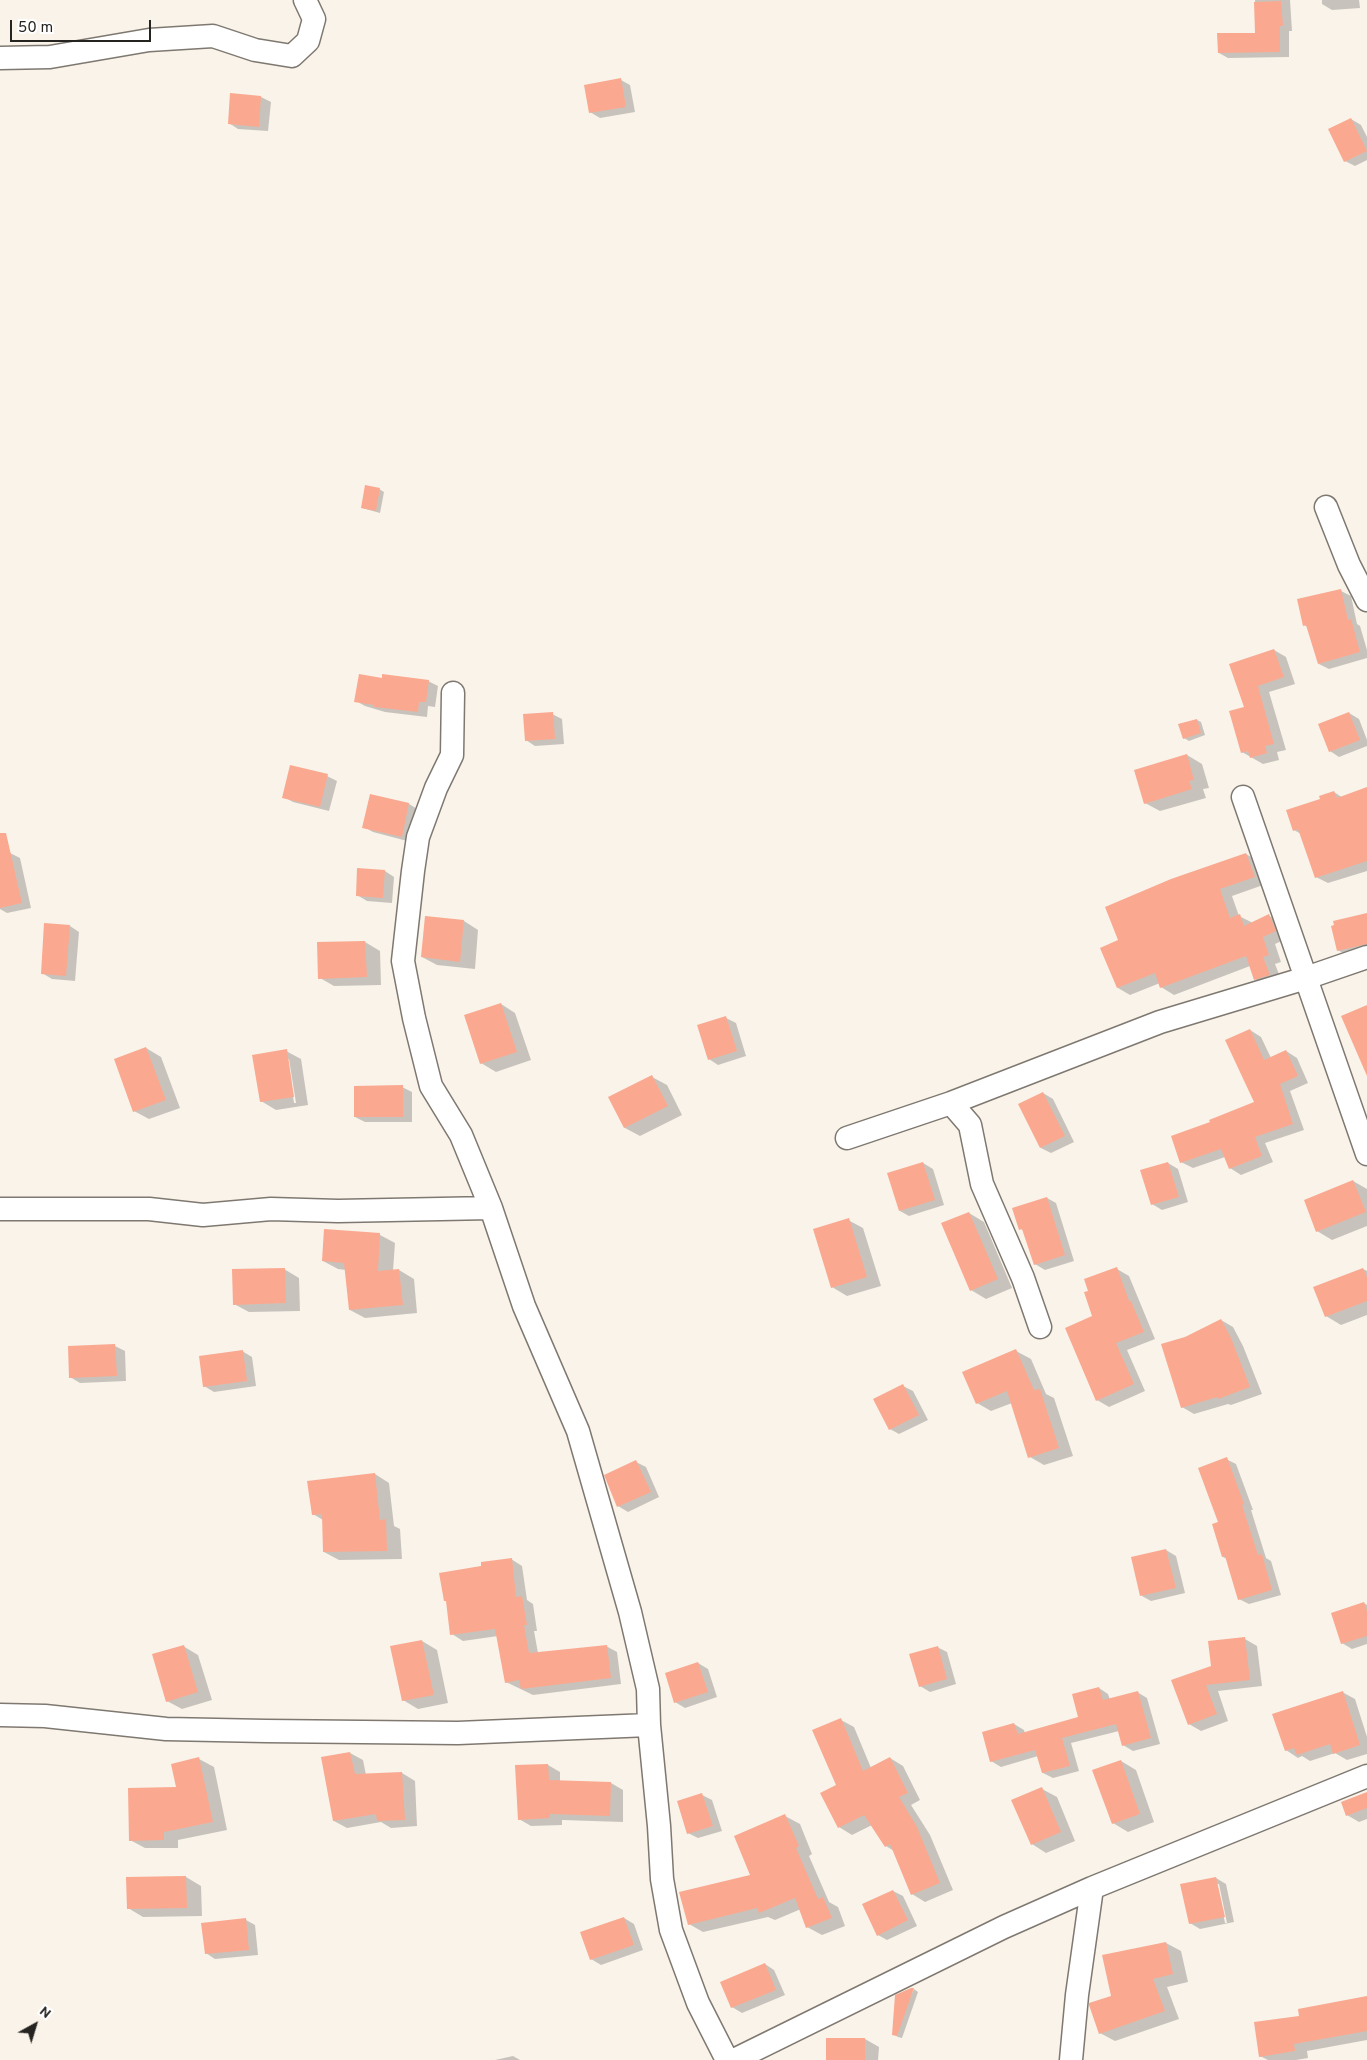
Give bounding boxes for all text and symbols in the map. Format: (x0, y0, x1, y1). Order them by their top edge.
scale bar (12, 10, 154, 42)
text: 50 m (18, 19, 53, 38)
north arrow (10, 2000, 60, 2050)
text: N (35, 2003, 54, 2023)

